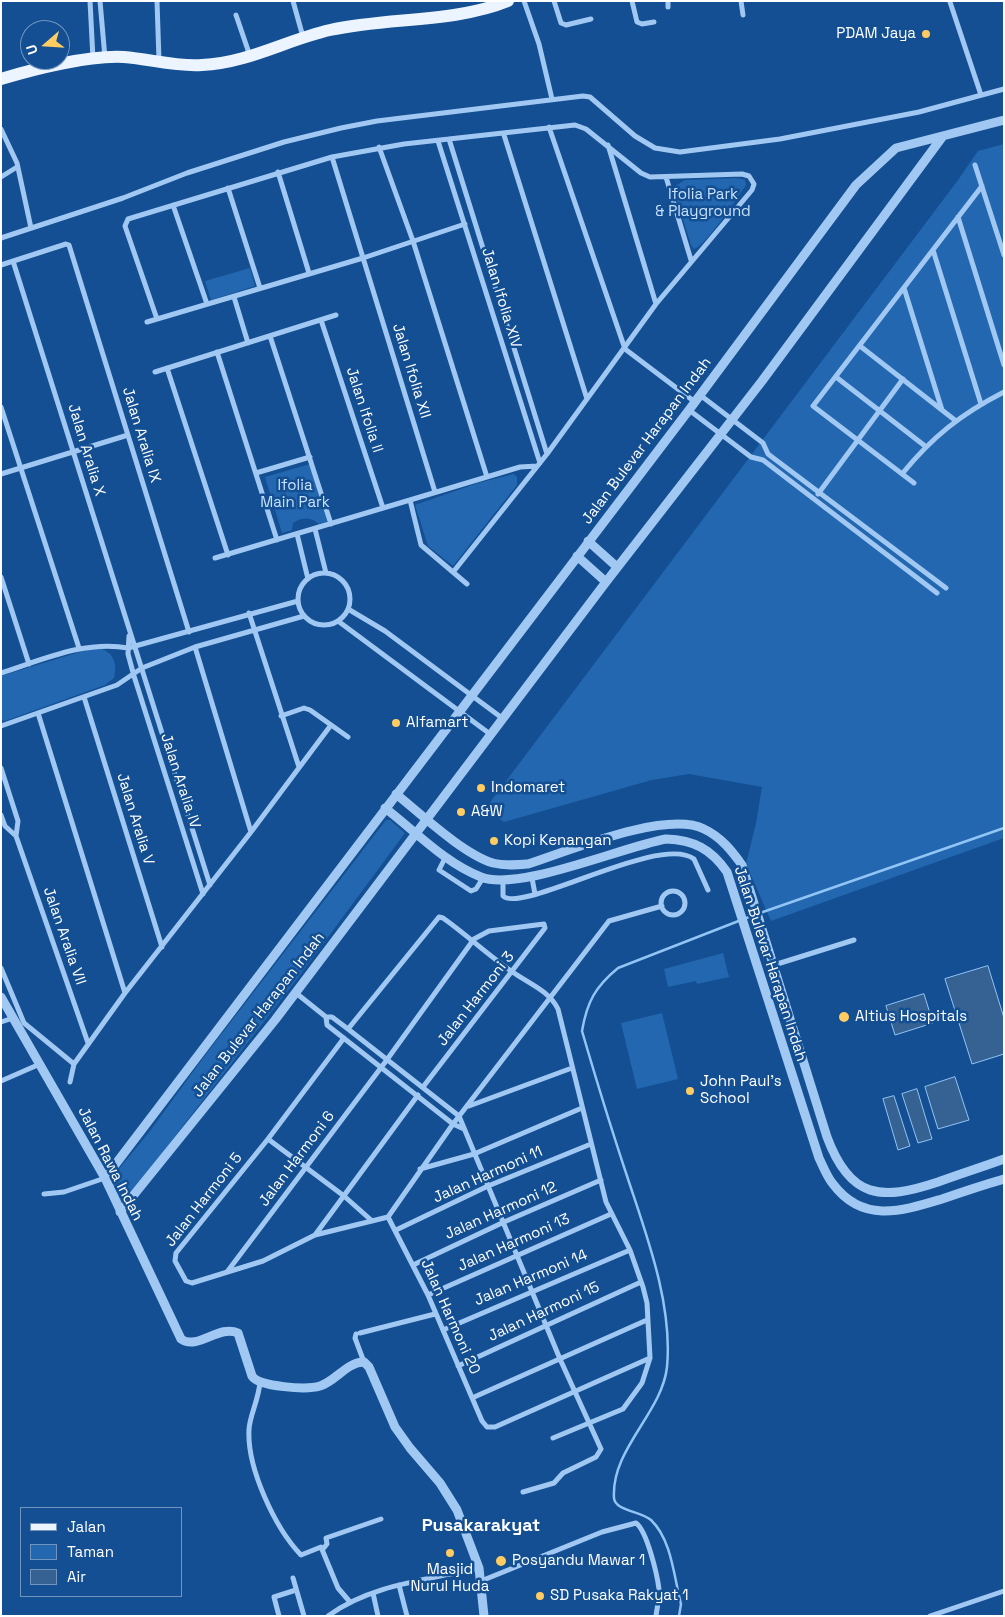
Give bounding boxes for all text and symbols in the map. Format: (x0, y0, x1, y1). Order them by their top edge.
north arrow (20, 20, 70, 70)
place label: PDAM Jaya (836, 25, 916, 43)
marker: PDAM Jaya (920, 28, 932, 40)
text: U (22, 42, 42, 57)
park label: Ifolia Park & Playground (655, 186, 751, 221)
street label: Jalan Ifolia XIV (477, 246, 525, 350)
street label: Jalan Ifolia XII (388, 321, 434, 421)
street label: Jalan Bulevar Harapan Indah (578, 354, 716, 528)
street label: Jalan Ifolia II (342, 365, 386, 455)
street label: Jalan Aralia IX (118, 385, 164, 485)
street label: Jalan Aralia X (63, 402, 109, 498)
park label: Ifolia Main Park (260, 477, 330, 512)
place label: Alfamart (406, 714, 468, 732)
marker: Alfamart (390, 717, 402, 729)
street label: Jalan Aralia IV (156, 731, 204, 831)
street label: Jalan Aralia V (112, 771, 158, 867)
place label: Indomaret (491, 779, 565, 797)
marker: Indomaret (475, 782, 487, 794)
place label: A&W (471, 803, 503, 821)
marker: A&W (455, 806, 467, 818)
place label: Kopi Kenangan (504, 832, 611, 850)
marker: Kopi Kenangan (488, 835, 500, 847)
street label: Jalan Bulevar Harapan Indah (730, 864, 810, 1064)
street label: Jalan Aralia VII (39, 885, 89, 987)
street label: Jalan Bulevar Harapan Indah (189, 929, 329, 1101)
street label: Jalan Harmoni 3 (434, 948, 518, 1050)
place label: Altius Hospitals (855, 1008, 967, 1026)
marker: Altius Hospitals (837, 1010, 851, 1024)
place label: John Paul's School (700, 1073, 782, 1108)
marker: John Paul's School (684, 1085, 696, 1097)
street label: Jalan Rawa Indah (74, 1104, 146, 1224)
street label: Jalan Harmoni 6 (255, 1108, 339, 1210)
street label: Jalan Harmoni 11 (430, 1143, 546, 1207)
street label: Jalan Harmoni 5 (162, 1149, 246, 1251)
street label: Jalan Harmoni 12 (442, 1178, 560, 1244)
street label: Jalan Harmoni 13 (455, 1210, 573, 1276)
street label: Jalan Harmoni 14 (472, 1246, 590, 1310)
street label: Jalan Harmoni 20 (417, 1257, 483, 1377)
street label: Jalan Harmoni 15 (485, 1278, 603, 1346)
legend (20, 1507, 182, 1597)
district label: Pusakarakyat (422, 1515, 540, 1537)
text: Jalan (67, 1517, 106, 1536)
text: Taman (67, 1542, 114, 1561)
marker: Masjid Nurul Huda (444, 1547, 456, 1559)
place label: Posyandu Mawar 1 (512, 1552, 645, 1570)
marker: Posyandu Mawar 1 (494, 1554, 508, 1568)
place label: Masjid Nurul Huda (411, 1561, 489, 1596)
text: Air (67, 1567, 86, 1586)
place label: SD Pusaka Rakyat 1 (550, 1587, 688, 1605)
marker: SD Pusaka Rakyat 1 (534, 1590, 546, 1602)

